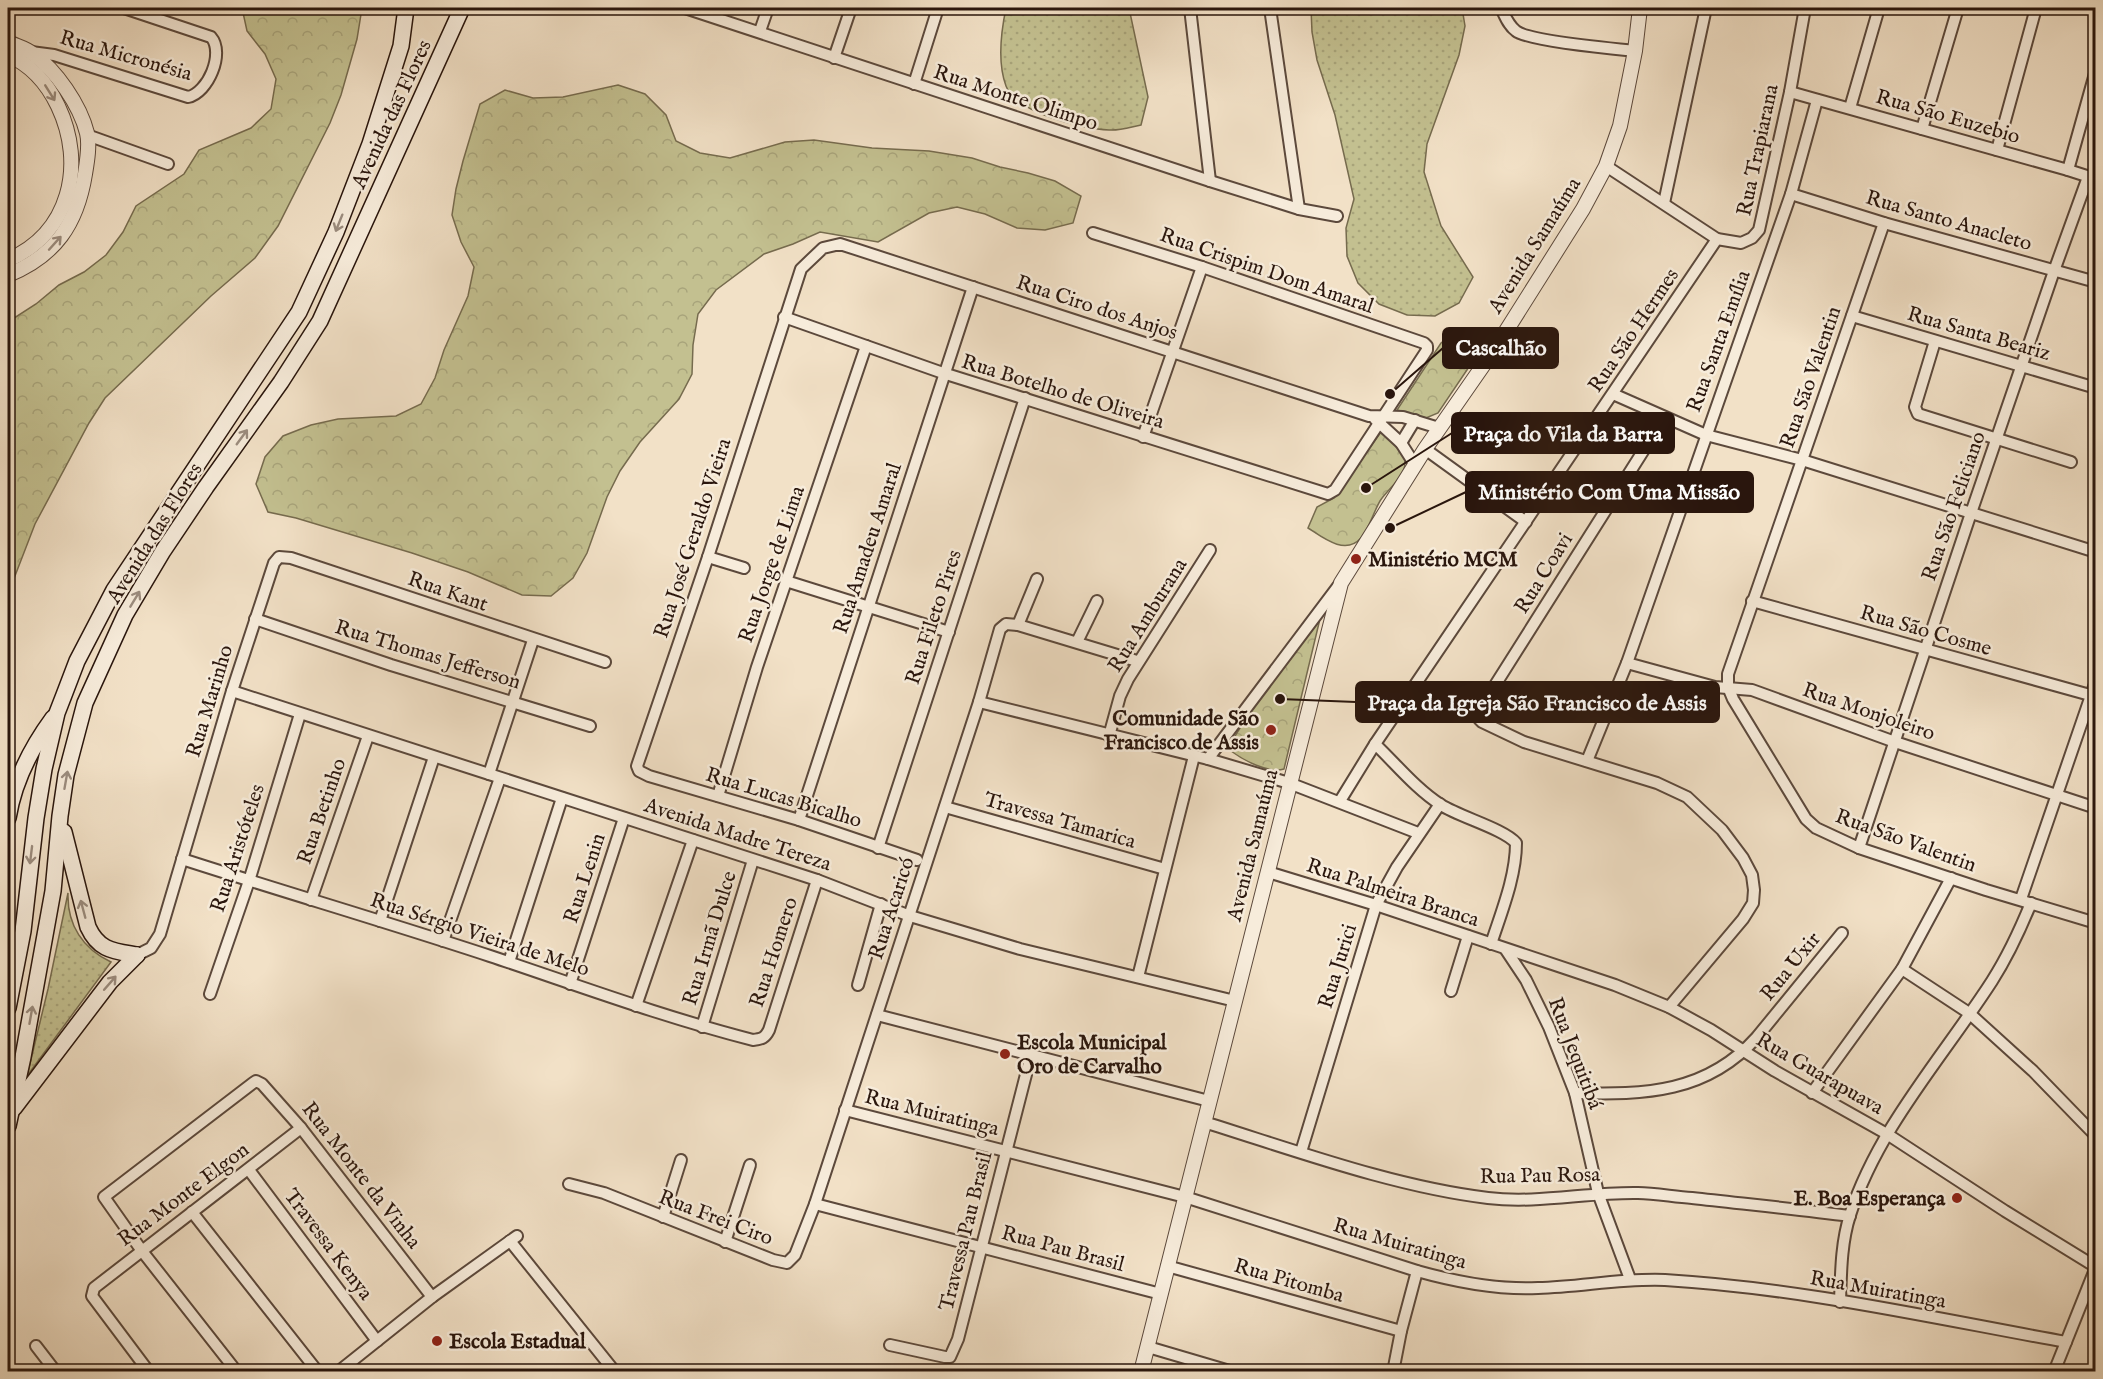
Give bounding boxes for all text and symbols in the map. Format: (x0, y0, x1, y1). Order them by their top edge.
street label: Rua Micronésia (56, 25, 196, 88)
street label: Avenida das Flores (346, 36, 439, 194)
street label: Rua Monte Olimpo (930, 59, 1101, 138)
street label: Rua Trapiarana (1731, 81, 1786, 219)
one-way arrow (45, 84, 57, 101)
street label: Rua São Euzebio (1872, 84, 2023, 151)
street label: Avenida Samaúma (1482, 172, 1588, 320)
street label: Rua Santo Anacleto (1862, 185, 2035, 258)
one-way arrow (333, 213, 344, 232)
street label: Rua Crispim Dom Amaral (1156, 222, 1377, 321)
one-way arrow (48, 235, 62, 250)
street label: Rua São Hermes (1583, 263, 1686, 398)
street label: Rua Santa Emília (1681, 266, 1758, 416)
street label: Rua Ciro dos Anjos (1012, 270, 1181, 347)
street label: Rua Santa Beariz (1904, 301, 2054, 368)
street label: Rua São Valentin (1775, 303, 1848, 452)
callout: Cascalhão (1443, 328, 1558, 368)
text: Cascalhão (1455, 335, 1547, 363)
street label: Rua Botelho de Oliveira (958, 349, 1168, 436)
callout: Praça do Vila da Barra (1452, 413, 1674, 453)
text: Praça do Vila da Barra (1464, 421, 1663, 449)
street label: Rua São Feliciano (1916, 428, 1993, 585)
one-way arrow (236, 429, 248, 445)
street label: Rua José Geraldo Vieira (648, 434, 739, 642)
street label: Avenida das Flores (101, 458, 209, 610)
street label: Rua Amadeu Amaral (828, 459, 909, 637)
callout: Ministério Com Uma Missão (1466, 472, 1753, 512)
text: Ministério Com Uma Missão (1478, 479, 1740, 507)
street label: Rua Jorge de Lima (733, 482, 812, 647)
street label: Rua Coavi (1509, 528, 1580, 619)
street label: Rua Fileto Pires (900, 547, 969, 688)
place label: Ministério MCM (1368, 547, 1518, 574)
marker: Ministério MCM (1349, 552, 1363, 566)
street label: Rua Amburana (1102, 553, 1195, 678)
street label: Rua Kant (404, 566, 491, 619)
one-way arrow (129, 591, 141, 608)
street label: Rua São Cosme (1857, 600, 1995, 663)
street label: Rua Thomas Jefferson (331, 614, 524, 697)
street label: Rua Marinho (181, 642, 240, 761)
street label: Rua Monjoleiro (1799, 677, 1938, 748)
callout: Praça da Igreja São Francisco de Assis (1356, 682, 1719, 722)
text: Praça da Igreja São Francisco de Assis (1367, 690, 1707, 718)
place label: Comunidade São Francisco de Assis (1104, 706, 1260, 757)
marker: Comunidade São Francisco de Assis (1264, 723, 1278, 737)
street label: Rua Betinho (292, 755, 353, 868)
street label: Rua Lucas Bicalho (702, 762, 865, 835)
street label: Avenida Samaúma (1221, 766, 1286, 925)
one-way arrow (60, 771, 71, 791)
street label: Rua Aristóteles (205, 781, 272, 916)
street label: Travessa Tamarica (980, 787, 1140, 856)
street label: Avenida Madre Tereza (639, 792, 835, 879)
street label: Rua São Valentin (1831, 803, 1980, 879)
street label: Rua Lenin (558, 830, 613, 927)
one-way arrow (26, 844, 37, 864)
street label: Rua Palmeira Branca (1303, 853, 1483, 934)
street label: Rua Acaricó (863, 854, 922, 963)
street label: Rua Irmã Dulce (677, 868, 744, 1009)
street label: Rua Sérgio Vieira de Melo (367, 887, 593, 984)
street label: Rua Homero (744, 894, 805, 1011)
one-way arrow (77, 900, 89, 919)
street label: Rua Jurici (1313, 921, 1364, 1012)
street label: Rua Uxir (1755, 927, 1827, 1007)
one-way arrow (103, 976, 117, 991)
street label: Rua Jequitibá (1541, 994, 1609, 1114)
one-way arrow (25, 1005, 36, 1025)
street label: Rua Guarapuava (1750, 1027, 1889, 1122)
place label: Escola Municipal Oro de Carvalho (1017, 1030, 1168, 1081)
marker: Escola Municipal Oro de Carvalho (998, 1047, 1012, 1061)
street label: Rua Muiratinga (862, 1084, 1003, 1143)
street label: Rua Monte da Vinha (295, 1097, 427, 1256)
street label: Rua Monte Elgon (113, 1137, 255, 1253)
street label: Travessa Pau Brasil (934, 1149, 999, 1314)
street label: Rua Pau Rosa (1479, 1162, 1601, 1191)
street label: Travessa Kenya (277, 1184, 379, 1307)
street label: Rua Frei Ciro (654, 1184, 777, 1253)
place label: E. Boa Esperança (1793, 1186, 1946, 1213)
marker: E. Boa Esperança (1950, 1191, 1964, 1205)
street label: Rua Muiratinga (1330, 1212, 1470, 1277)
street label: Rua Pau Brasil (998, 1220, 1127, 1279)
street label: Rua Pitomba (1231, 1253, 1348, 1310)
street label: Rua Muiratinga (1808, 1265, 1949, 1316)
place label: Escola Estadual (449, 1329, 587, 1356)
marker: Escola Estadual (430, 1334, 444, 1348)

